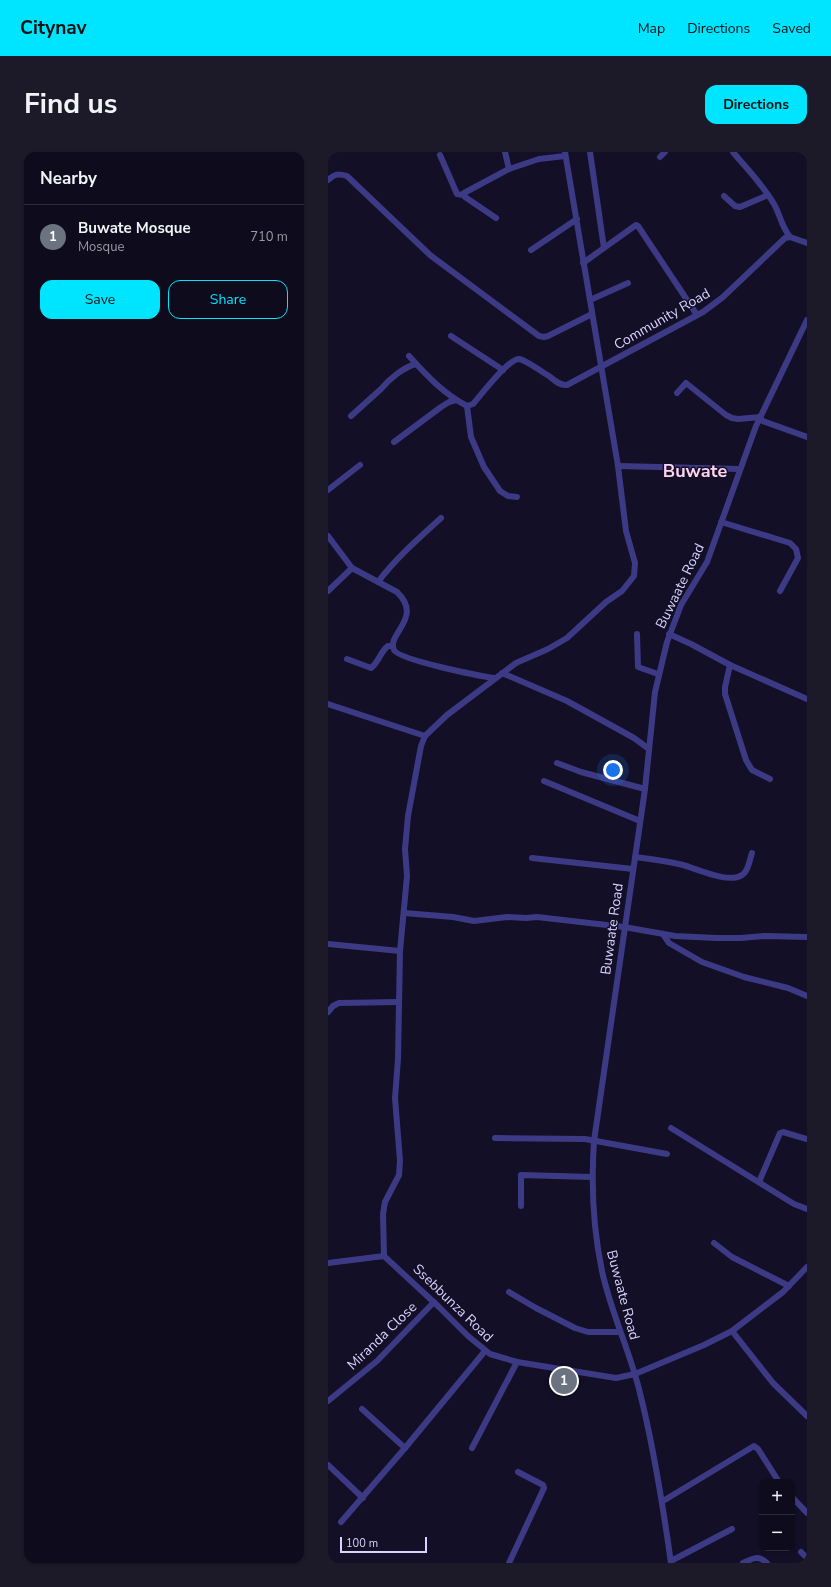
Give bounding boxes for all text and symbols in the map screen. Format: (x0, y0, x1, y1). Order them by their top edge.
text: Citynav (20, 15, 87, 41)
text: Map (638, 19, 665, 38)
text: Directions (687, 19, 750, 38)
text: Saved (772, 19, 811, 38)
text: Find us (24, 85, 118, 123)
button: Directions (705, 85, 807, 124)
text: Nearby (40, 167, 97, 190)
text: Buwate Mosque (78, 218, 191, 238)
text: 1 (49, 228, 57, 246)
text: 710 m (250, 228, 288, 246)
text: Mosque (78, 238, 124, 256)
button: Save (40, 280, 160, 319)
button: Share (168, 280, 288, 319)
street label: Community Road (610, 284, 714, 354)
district label: Buwate (663, 459, 727, 483)
street label: Buwaate Road (651, 540, 709, 632)
your location (603, 760, 623, 780)
street label: Buwaate Road (596, 882, 628, 976)
street label: Buwaate Road (602, 1248, 644, 1342)
street label: Ssebbunza Road (409, 1260, 497, 1346)
street label: Miranda Close (343, 1298, 421, 1374)
pin: 1 (551, 1366, 577, 1396)
map controls (759, 1479, 795, 1551)
button: + (759, 1479, 795, 1515)
button: − (759, 1515, 795, 1551)
scale bar (340, 1535, 427, 1554)
text: 100 m (346, 1536, 378, 1551)

